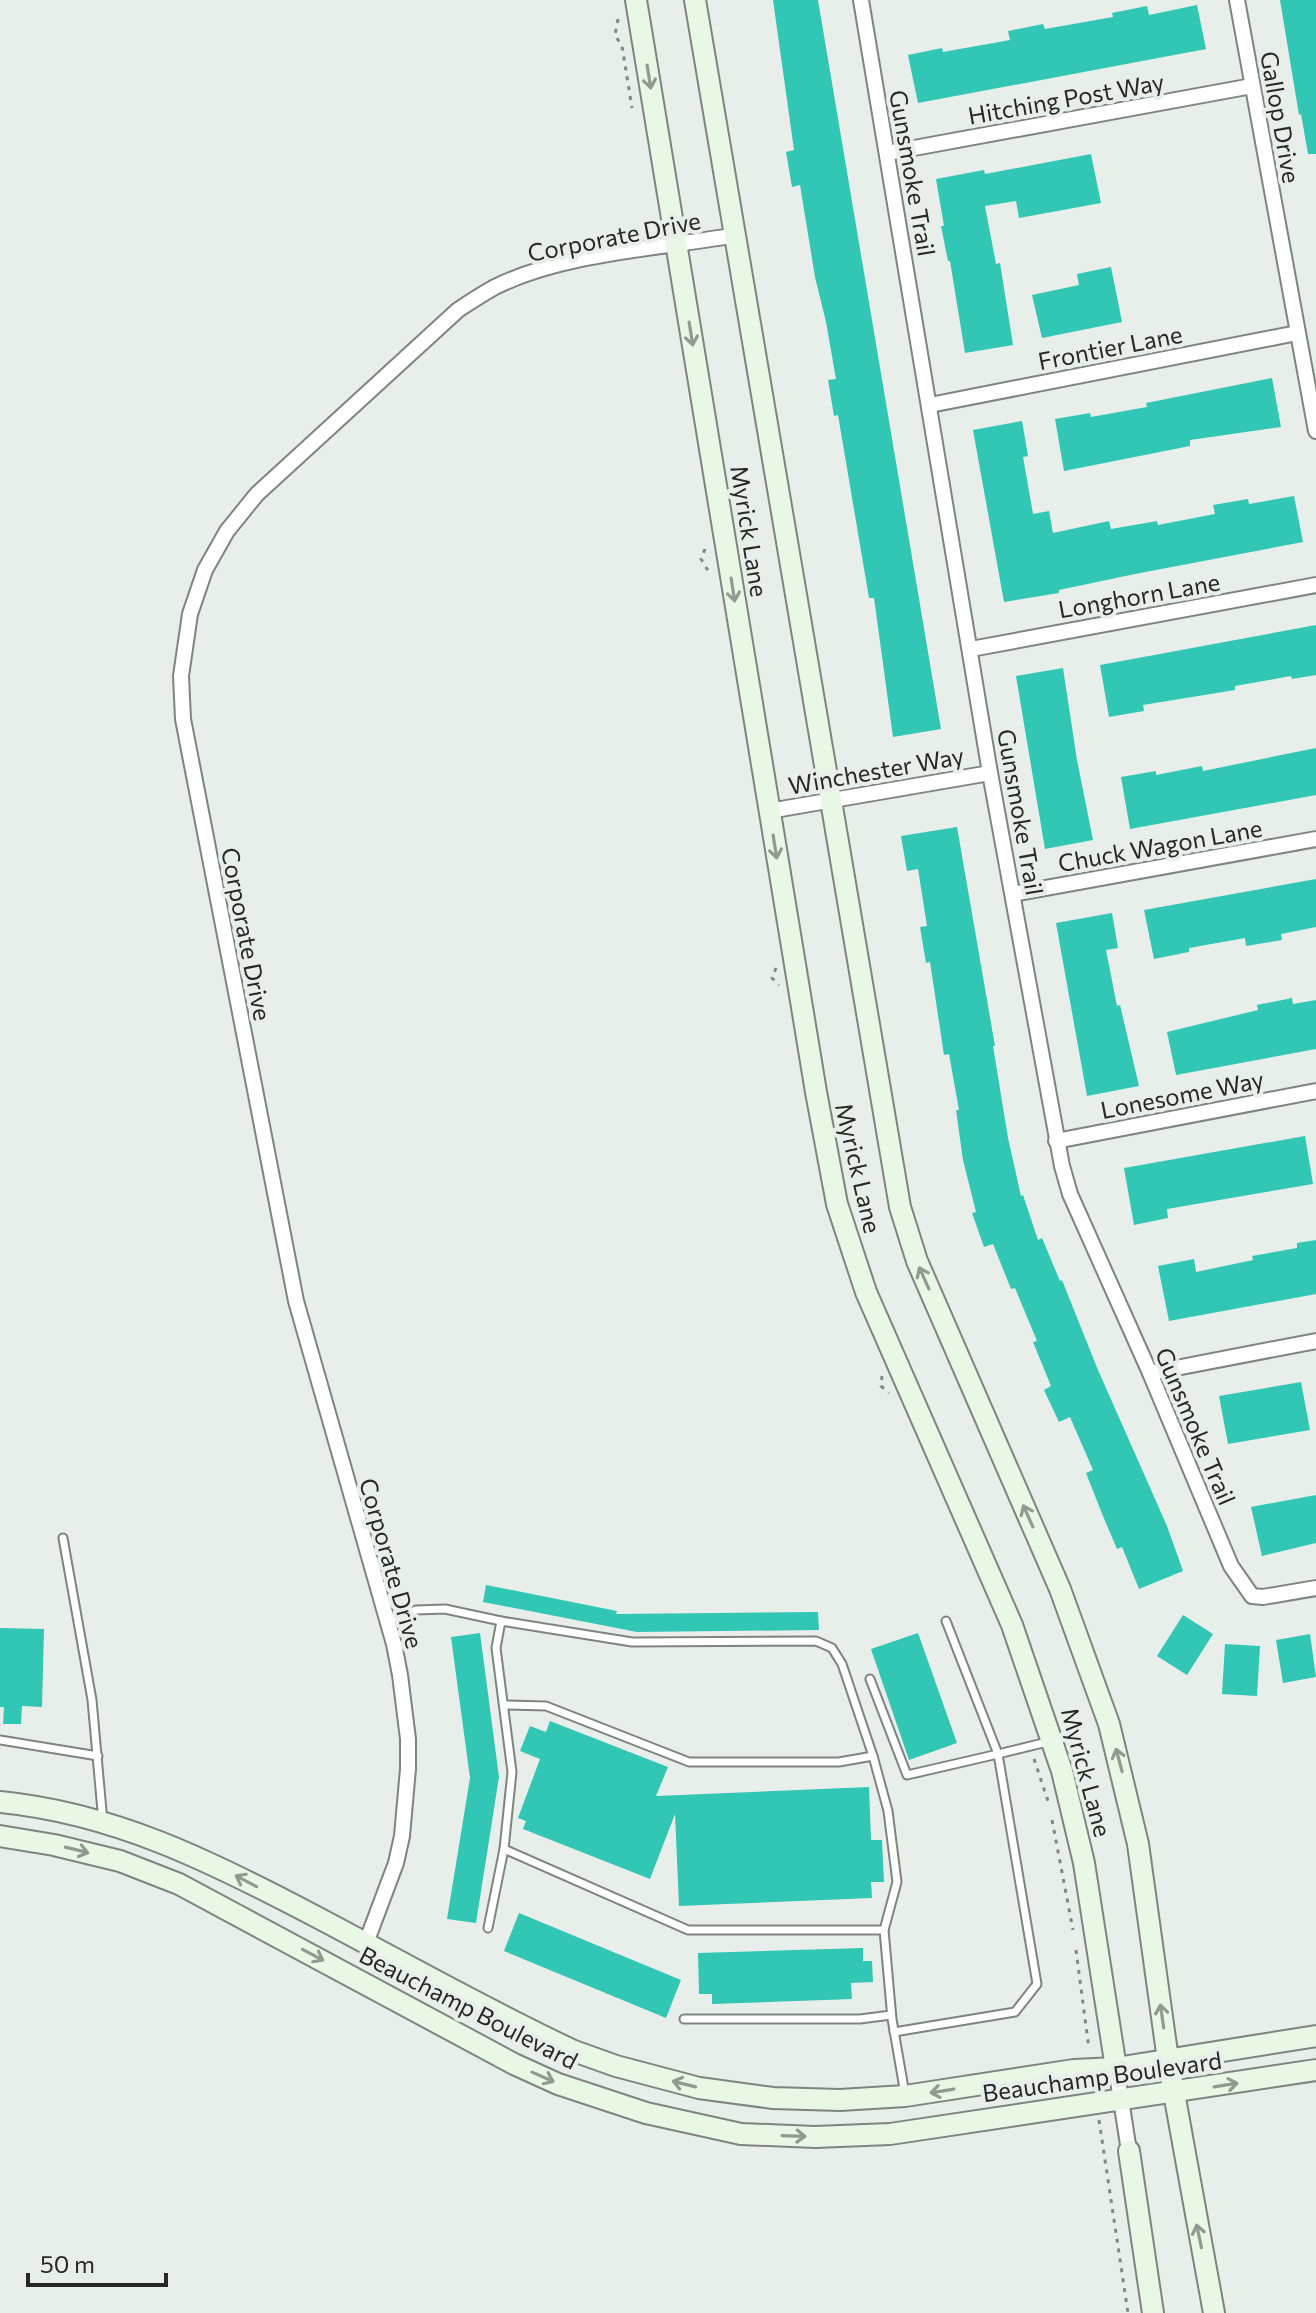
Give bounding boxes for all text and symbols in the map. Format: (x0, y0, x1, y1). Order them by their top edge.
street label: Gallop Drive (1255, 49, 1307, 185)
one-way arrow (642, 64, 657, 89)
street label: Hitching Post Way (966, 66, 1166, 130)
street label: Gunsmoke Trail (884, 88, 942, 258)
street label: Corporate Drive (525, 205, 703, 267)
street label: Frontier Lane (1035, 319, 1185, 375)
one-way arrow (684, 320, 699, 346)
street label: Myrick Lane (725, 463, 775, 599)
street label: Longhorn Lane (1056, 567, 1222, 623)
one-way arrow (726, 577, 741, 602)
street label: Gunsmoke Trail (992, 727, 1050, 897)
street label: Winchester Way (786, 740, 966, 800)
street label: Chuck Wagon Lane (1056, 813, 1264, 877)
one-way arrow (768, 833, 783, 859)
street label: Corporate Drive (216, 845, 278, 1023)
street label: Lonesome Way (1098, 1064, 1266, 1124)
street label: Myrick Lane (830, 1100, 888, 1236)
one-way arrow (916, 1266, 931, 1291)
street label: Gunsmoke Trail (1150, 1343, 1242, 1509)
street label: Corporate Drive (354, 1475, 430, 1651)
one-way arrow (1020, 1504, 1035, 1529)
street label: Myrick Lane (1056, 1704, 1118, 1840)
one-way arrow (1111, 1747, 1126, 1773)
one-way arrow (63, 1843, 89, 1858)
one-way arrow (235, 1872, 259, 1888)
street label: Beauchamp Boulevard (355, 1939, 583, 2075)
one-way arrow (301, 1948, 325, 1964)
one-way arrow (1154, 2004, 1169, 2029)
street label: Beauchamp Boulevard (980, 2045, 1224, 2107)
one-way arrow (531, 2070, 555, 2085)
one-way arrow (671, 2076, 697, 2091)
one-way arrow (1213, 2076, 1239, 2091)
one-way arrow (930, 2084, 955, 2099)
one-way arrow (780, 2129, 807, 2144)
one-way arrow (1191, 2224, 1206, 2250)
scale bar (28, 2237, 166, 2287)
text: 50 m (40, 2249, 95, 2278)

